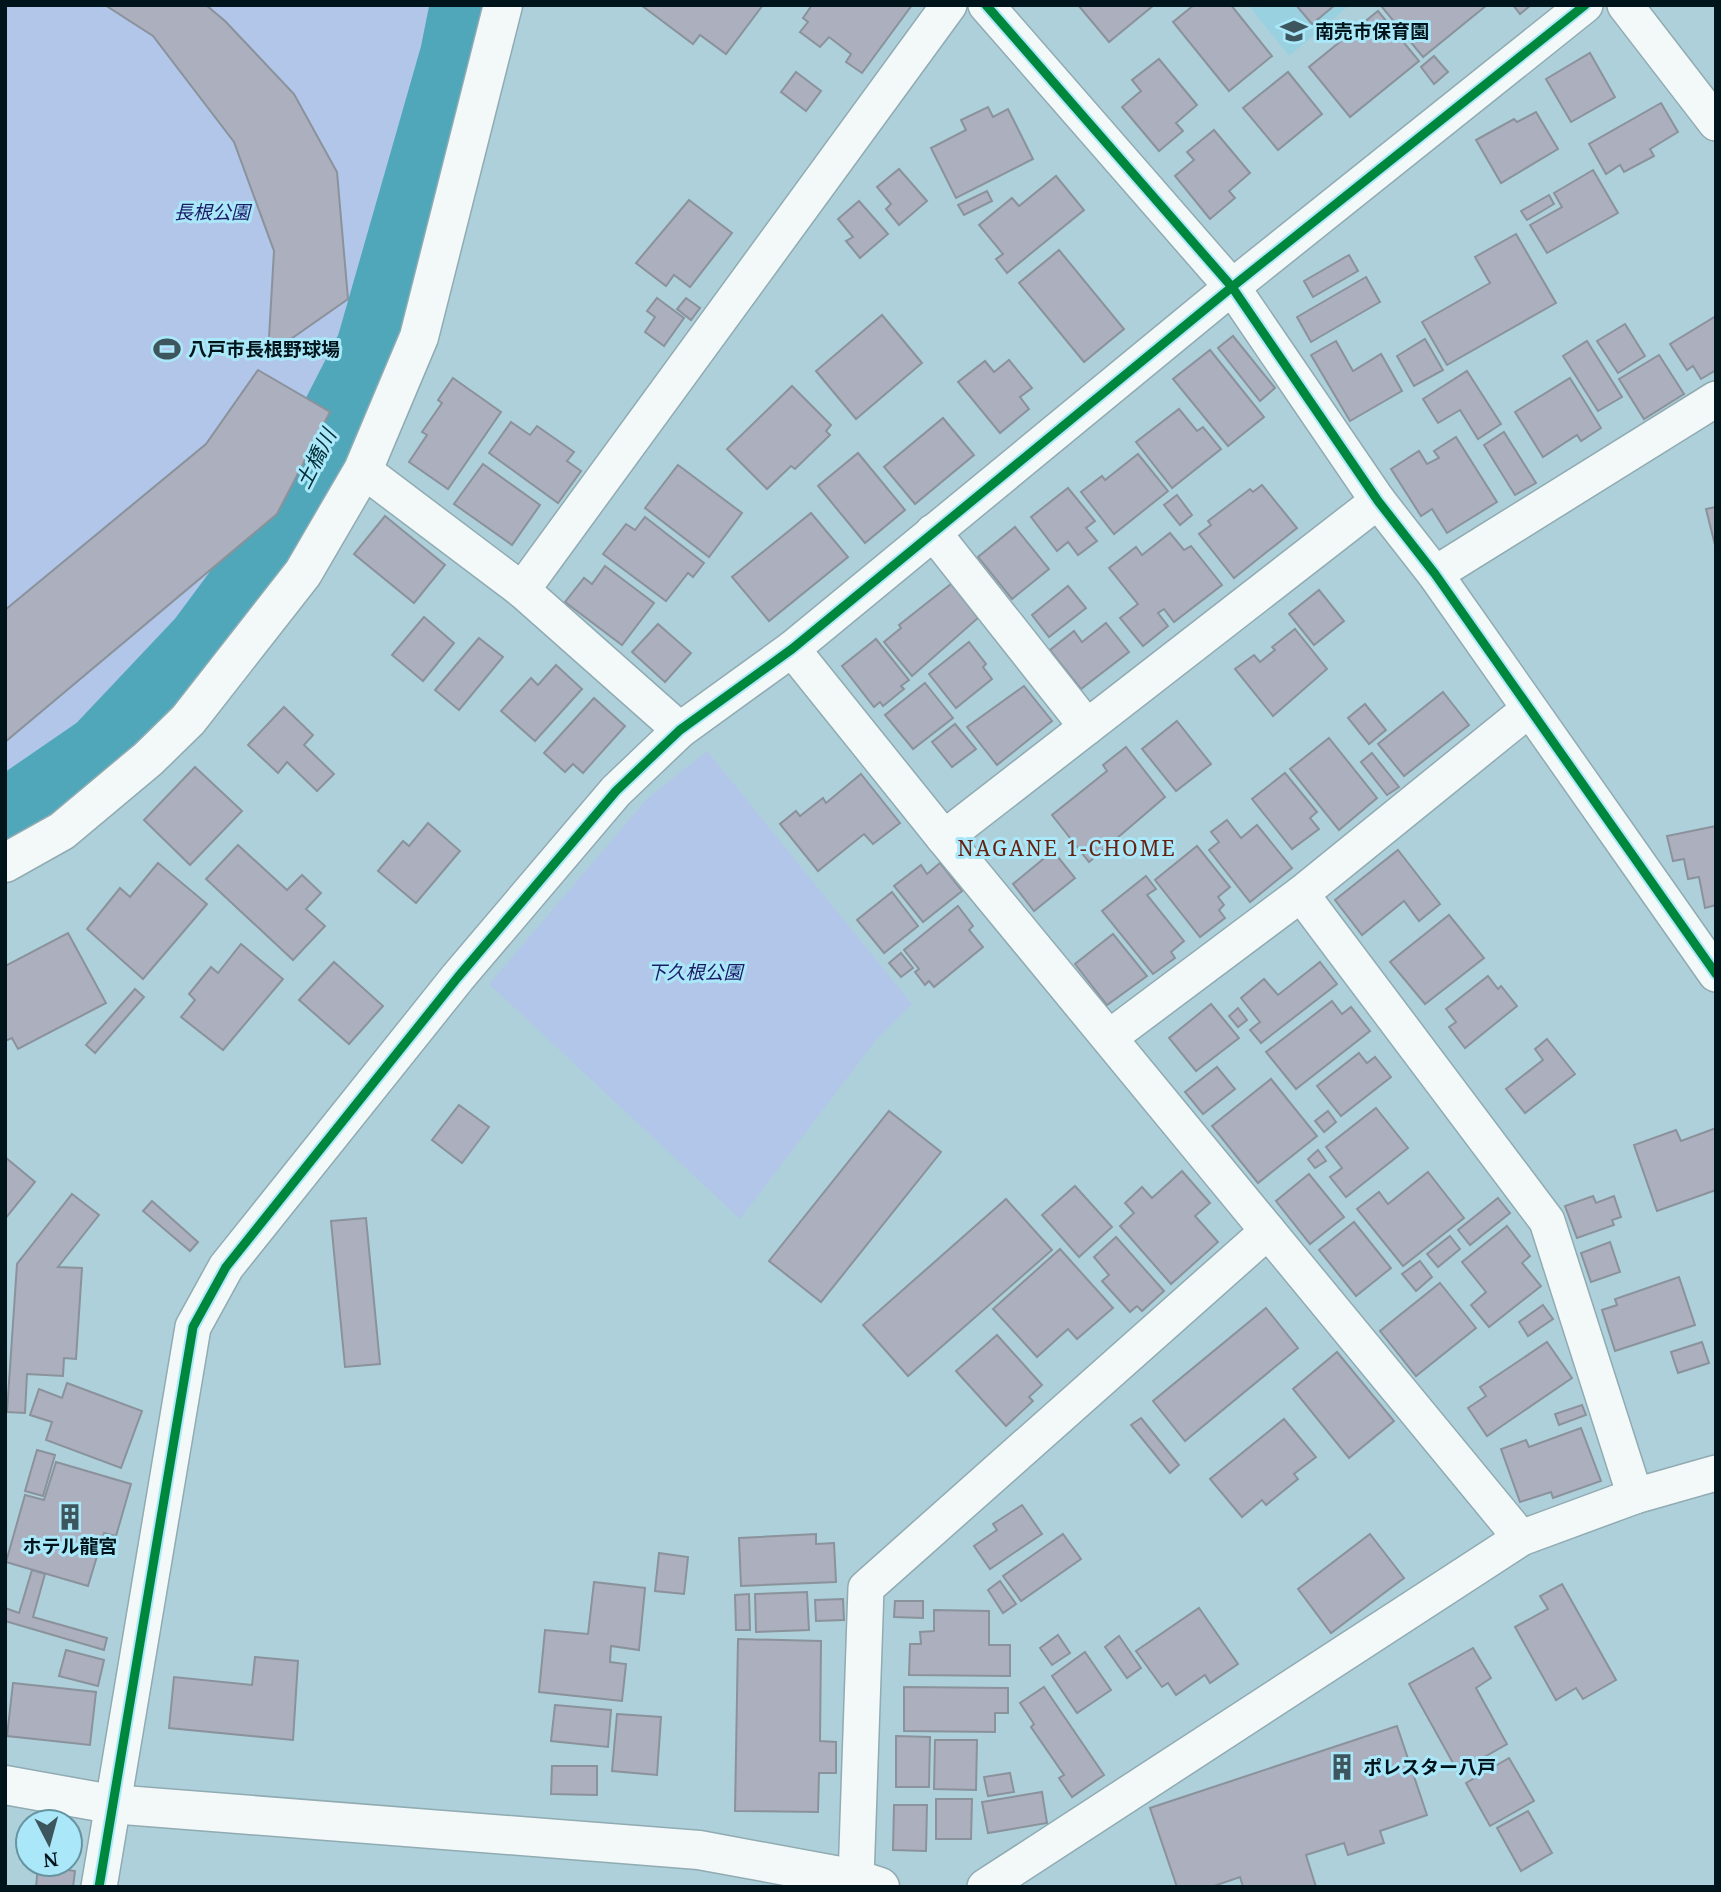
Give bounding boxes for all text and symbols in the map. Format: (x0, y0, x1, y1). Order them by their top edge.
school or university icon: 南売市保育園 (1279, 16, 1309, 46)
place label: 南売市保育園 (1315, 18, 1429, 44)
park label: 長根公園 (174, 199, 253, 225)
sports icon: 八戸市長根野球場 (152, 334, 182, 364)
place label: 八戸市長根野球場 (188, 336, 340, 362)
water label: 土橋川 (288, 422, 343, 493)
district label: NAGANE 1-CHOME (958, 834, 1176, 862)
park label: 下久根公園 (647, 959, 745, 985)
building icon: ホテル龍宮 (55, 1502, 85, 1532)
place label: ホテル龍宮 (22, 1533, 118, 1559)
building icon: ポレスター八戸 (1327, 1752, 1357, 1782)
place label: ポレスター八戸 (1363, 1754, 1496, 1780)
north arrow (14, 1808, 84, 1878)
text: N (42, 1846, 60, 1874)

